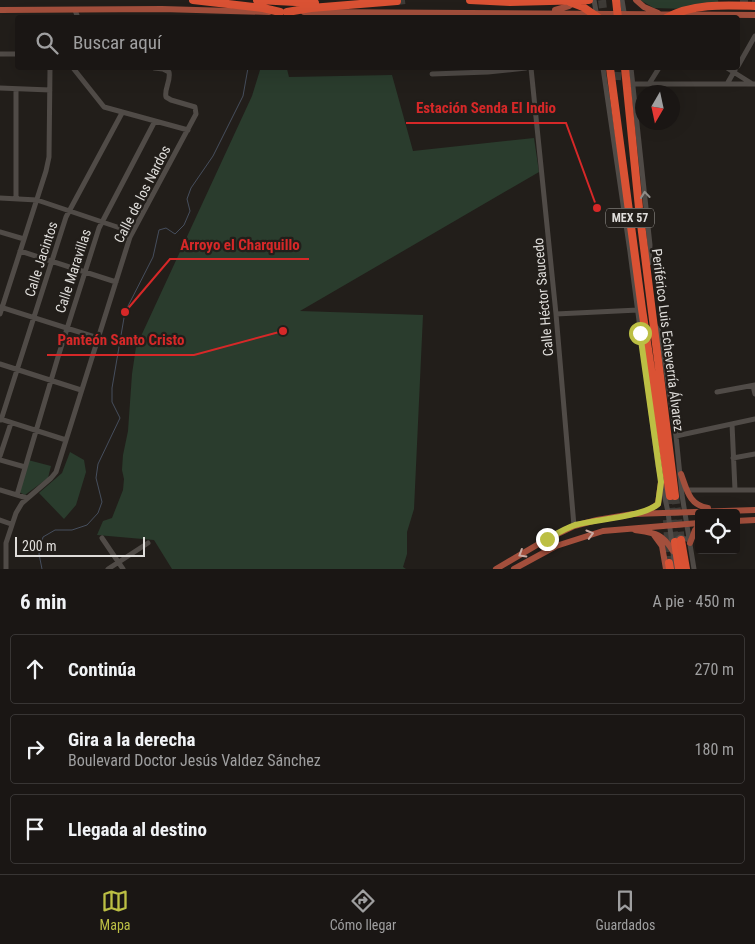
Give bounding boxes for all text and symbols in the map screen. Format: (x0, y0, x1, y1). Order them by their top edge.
search box (15, 15, 740, 70)
icon: search (33, 29, 61, 57)
text: Buscar aquí (73, 31, 162, 54)
north arrow (635, 85, 680, 130)
callout: Estación Senda El Indio (406, 93, 566, 123)
text: Estación Senda El Indio (416, 99, 556, 117)
street label: Calle de los Nardos (111, 143, 173, 245)
one-way arrow (639, 191, 650, 199)
road number: MEX 57 (606, 208, 654, 228)
street label: Calle Jacintos (21, 219, 61, 299)
street label: Calle Maravillas (52, 227, 94, 315)
callout: Arroyo el Charquillo (170, 229, 309, 259)
text: Arroyo el Charquillo (180, 236, 300, 254)
street label: Calle Héctor Saucedo (530, 237, 556, 357)
street label: Periférico Luis Echeverría Álvarez (649, 248, 688, 432)
route start (629, 322, 652, 345)
callout: Panteón Santo Cristo (47, 325, 194, 355)
text: Panteón Santo Cristo (58, 331, 184, 349)
map controls (695, 509, 740, 554)
button: locate (695, 509, 740, 554)
route end (536, 528, 559, 551)
one-way arrow (585, 530, 593, 540)
scale bar (15, 534, 145, 557)
text: 200 m (22, 538, 57, 554)
one-way arrow (519, 547, 528, 557)
text: 6 min (20, 590, 67, 614)
text: A pie · 450 m (652, 592, 735, 611)
icon: ahead (21, 655, 49, 683)
text: Continúa (68, 658, 136, 681)
text: 270 m (695, 660, 734, 679)
text: Gira a la derecha (68, 728, 195, 751)
icon: right (21, 735, 49, 763)
text: 180 m (695, 740, 734, 759)
text: Boulevard Doctor Jesús Valdez Sánchez (68, 751, 321, 770)
icon: arrive (21, 815, 49, 843)
text: Llegada al destino (68, 818, 207, 841)
tab: Mapa (100, 887, 131, 933)
tab: Cómo llegar (330, 887, 396, 933)
tab: Guardados (595, 887, 655, 933)

